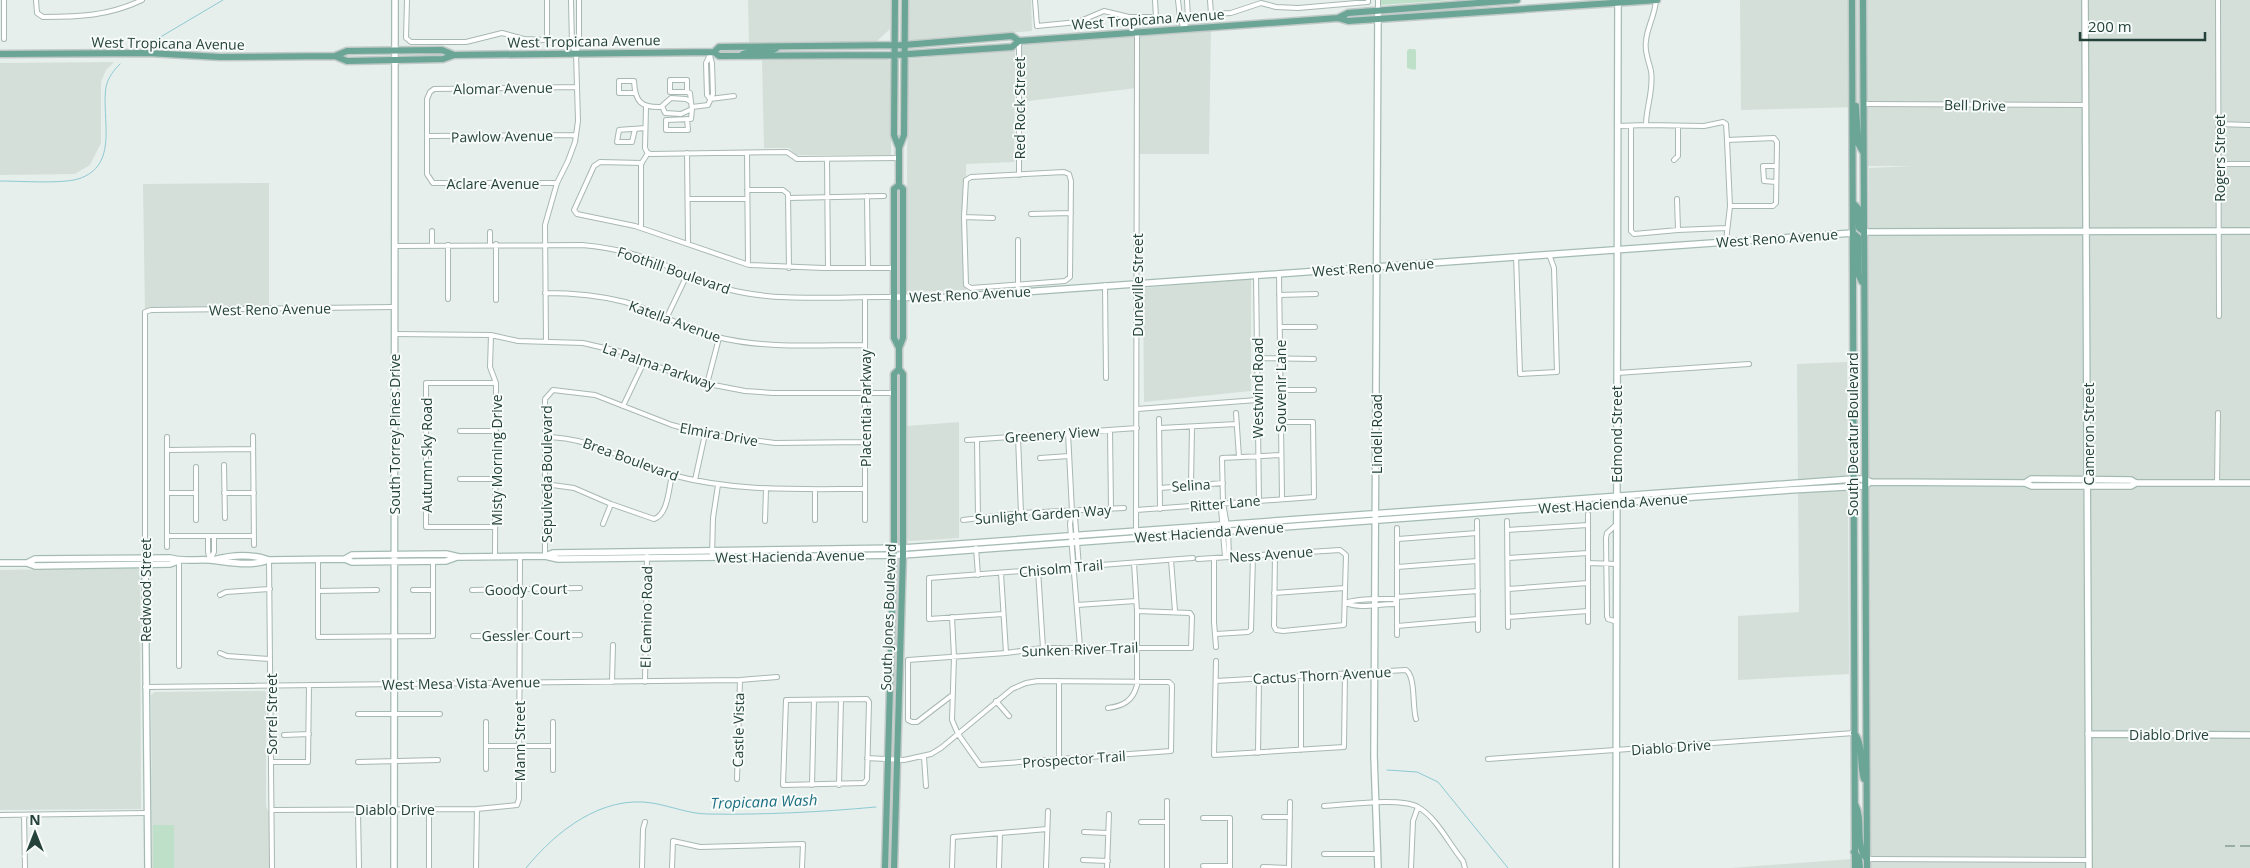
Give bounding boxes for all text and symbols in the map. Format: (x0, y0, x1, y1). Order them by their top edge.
street label: West Tropicana Avenue (1071, 4, 1225, 34)
scale bar (2080, 10, 2205, 42)
text: 200 m (2088, 16, 2132, 36)
street label: West Tropicana Avenue (507, 30, 661, 52)
street label: West Tropicana Avenue (91, 32, 245, 54)
street label: Red Rock Street (1010, 57, 1029, 159)
street label: Alomar Avenue (453, 78, 553, 98)
street label: Bell Drive (1944, 95, 2006, 115)
street label: Rogers Street (2210, 114, 2229, 202)
street label: Pawlow Avenue (451, 126, 553, 146)
street label: Aclare Avenue (447, 174, 540, 193)
street label: West Reno Avenue (1715, 224, 1839, 252)
street label: Duneville Street (1128, 233, 1147, 337)
street label: Foothill Boulevard (615, 242, 733, 298)
street label: West Reno Avenue (1311, 253, 1435, 281)
street label: West Reno Avenue (909, 281, 1032, 307)
street label: Katella Avenue (626, 296, 724, 346)
street label: West Reno Avenue (209, 298, 331, 320)
street label: Westwind Road (1248, 337, 1267, 439)
street label: La Palma Parkway (600, 338, 719, 394)
street label: Souvenir Lane (1271, 340, 1290, 432)
street label: Placentia Parkway (856, 348, 875, 467)
street label: South Decatur Boulevard (1843, 352, 1862, 516)
street label: South Torrey Pines Drive (385, 353, 404, 514)
street label: Cameron Street (2079, 383, 2098, 485)
street label: Edmond Street (1607, 385, 1626, 483)
street label: Misty Morning Drive (487, 394, 506, 526)
street label: Lindell Road (1367, 394, 1386, 474)
street label: Autumn Sky Road (417, 397, 436, 513)
street label: Sepulveda Boulevard (537, 405, 556, 543)
street label: Elmira Drive (678, 418, 760, 450)
street label: Greenery View (1004, 421, 1100, 447)
street label: Brea Boulevard (581, 433, 681, 485)
street label: Selina (1171, 474, 1211, 496)
street label: West Hacienda Avenue (1538, 488, 1688, 518)
street label: Ritter Lane (1189, 490, 1261, 516)
street label: Sunlight Garden Way (974, 500, 1113, 528)
street label: West Hacienda Avenue (1134, 517, 1284, 547)
street label: Redwood Street (136, 538, 155, 642)
street label: Ness Avenue (1228, 542, 1314, 566)
street label: South Jones Boulevard (876, 543, 900, 691)
street label: West Hacienda Avenue (715, 545, 865, 567)
street label: Chisolm Trail (1018, 555, 1104, 581)
street label: El Camino Road (636, 566, 656, 668)
street label: Goody Court (484, 579, 568, 599)
street label: Gessler Court (481, 625, 571, 645)
street label: Sunken River Trail (1021, 637, 1139, 661)
street label: Cactus Thorn Avenue (1252, 662, 1392, 688)
street label: West Mesa Vista Avenue (382, 672, 540, 694)
street label: Sorrel Street (262, 673, 281, 755)
street label: Castle Vista (728, 693, 748, 767)
street label: Mann Street (510, 701, 529, 781)
street label: Diablo Drive (2129, 725, 2209, 744)
street label: Diablo Drive (1630, 735, 1712, 759)
street label: Prospector Trail (1022, 746, 1126, 772)
water label: Tropicana Wash (710, 789, 818, 813)
street label: Diablo Drive (355, 800, 435, 819)
north arrow (10, 808, 60, 858)
text: N (29, 810, 41, 829)

